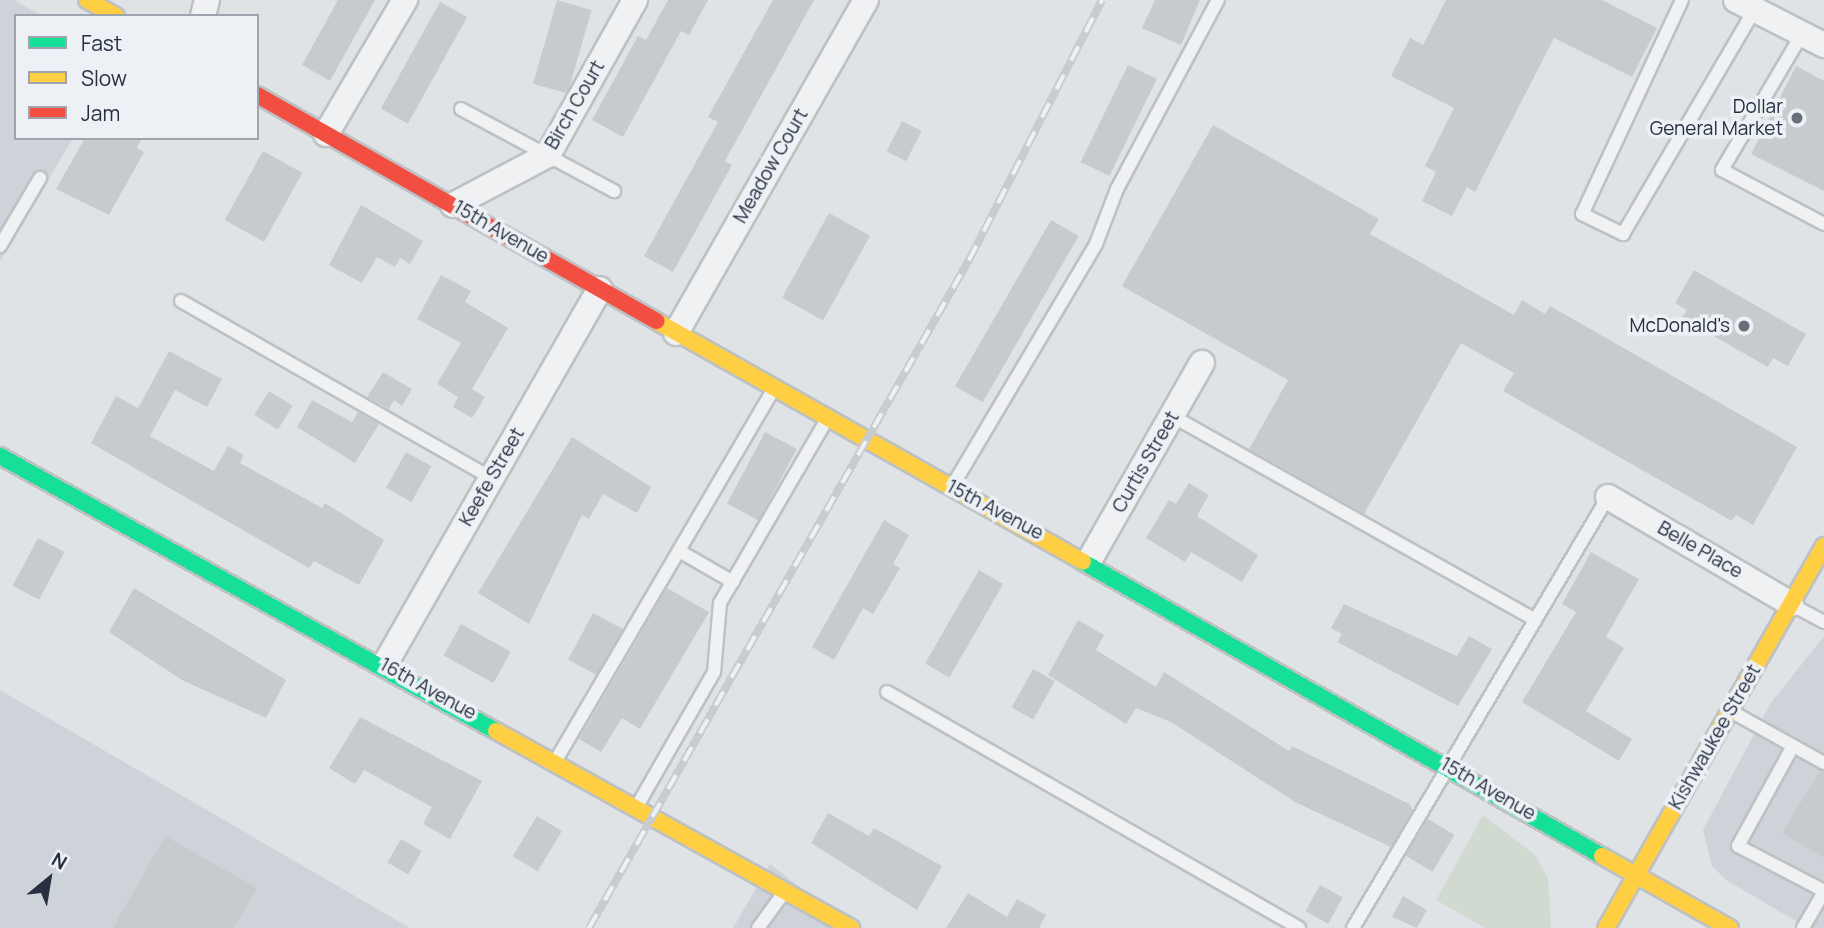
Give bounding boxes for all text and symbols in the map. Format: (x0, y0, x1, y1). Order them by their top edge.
legend (14, 14, 259, 140)
text: Fast (81, 29, 122, 57)
street label: Birch Court (540, 56, 610, 154)
text: Slow (81, 64, 127, 92)
place label: Dollar General Market (1650, 96, 1783, 140)
text: Jam (81, 99, 120, 127)
street label: Meadow Court (729, 105, 813, 227)
marker: Dollar General Market (1789, 110, 1805, 126)
street label: 15th Avenue (449, 196, 553, 268)
place label: McDonald's (1629, 315, 1730, 337)
marker: McDonald's (1736, 318, 1752, 334)
street label: Curtis Street (1108, 407, 1184, 517)
street label: Keefe Street (455, 424, 529, 530)
street label: 15th Avenue (943, 475, 1047, 545)
street label: Belle Place (1653, 517, 1747, 583)
street label: 16th Avenue (376, 653, 480, 725)
street label: Kishwaukee Street (1664, 660, 1766, 814)
street label: 15th Avenue (1436, 753, 1540, 825)
north arrow (14, 844, 84, 914)
text: N (47, 846, 72, 875)

